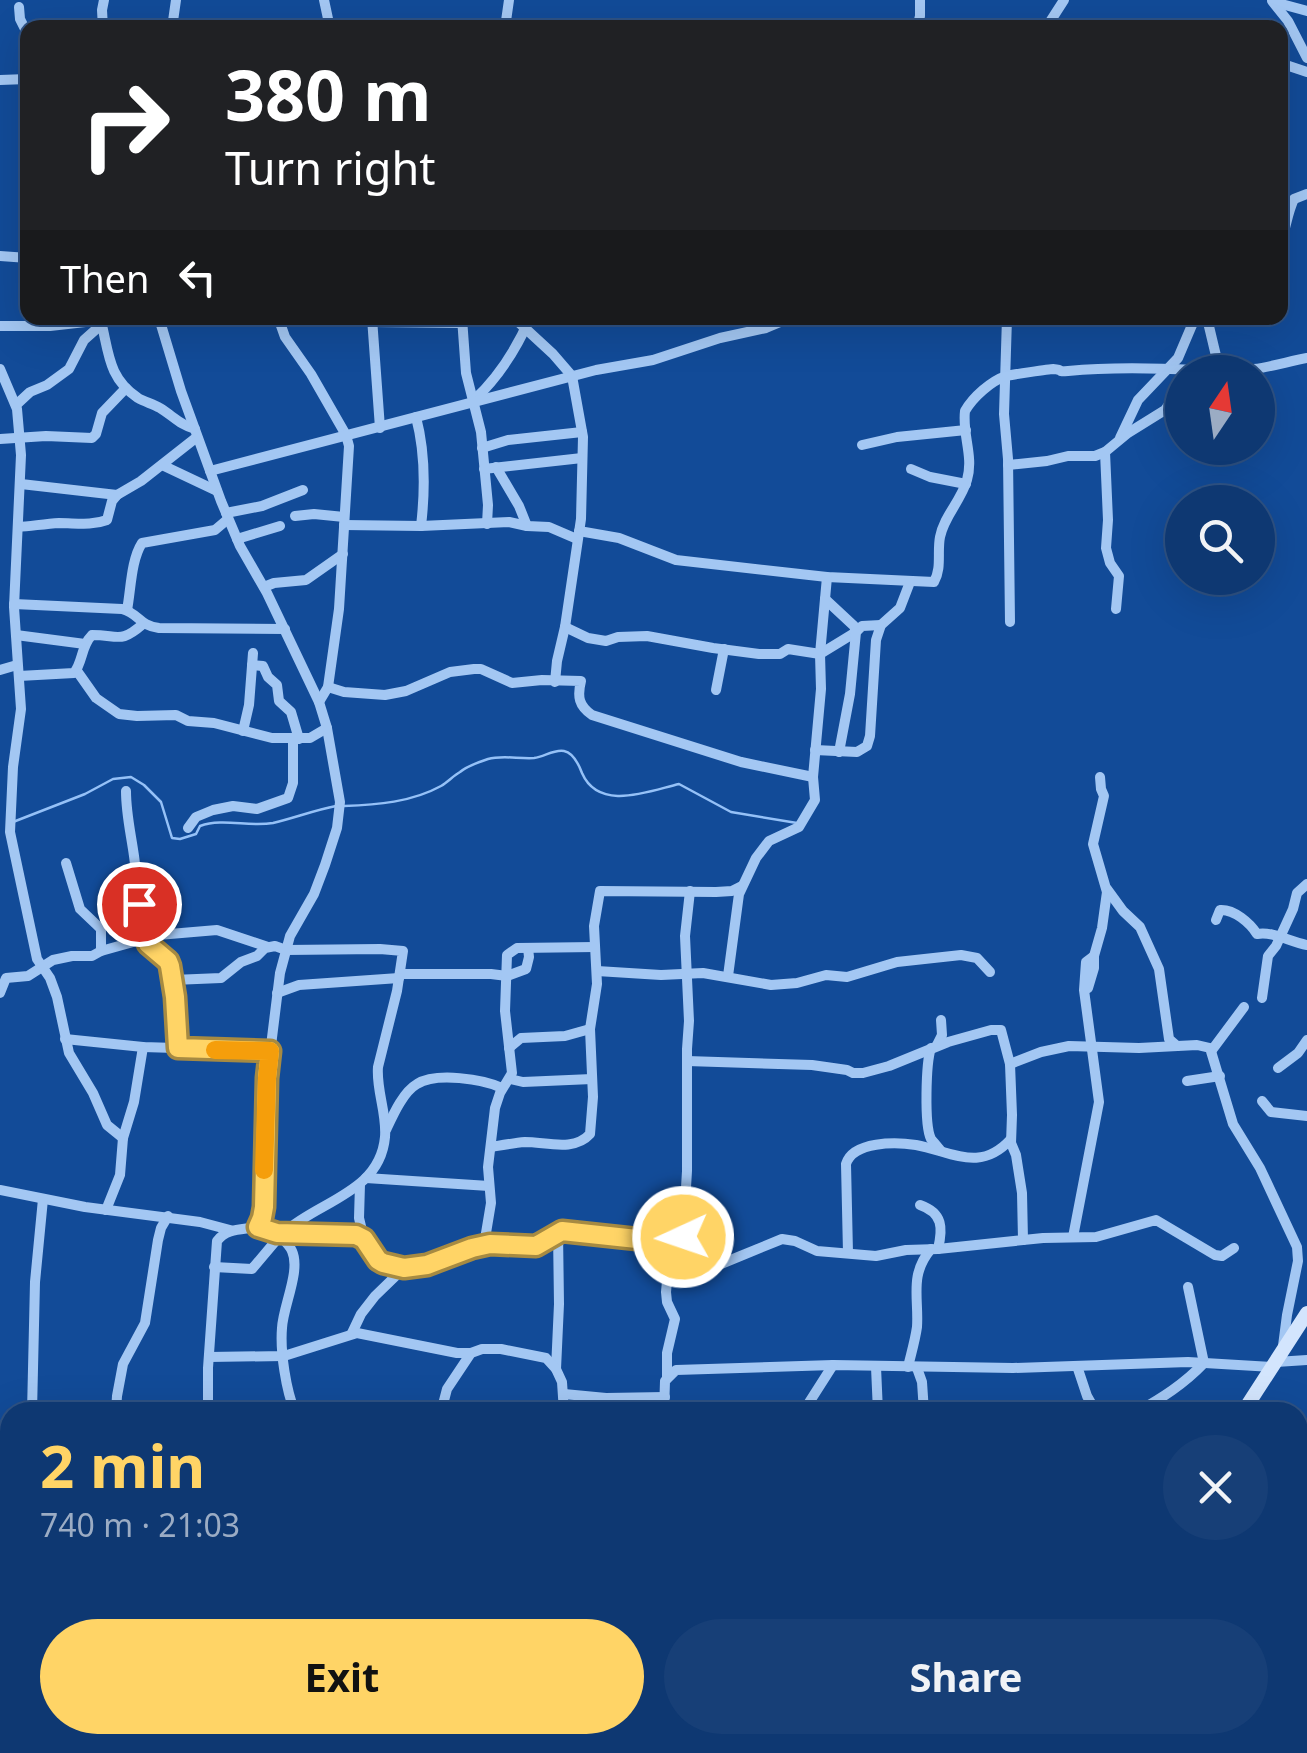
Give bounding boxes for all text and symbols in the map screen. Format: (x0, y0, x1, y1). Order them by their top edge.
text: 380 m (225, 46, 432, 142)
icon: right (60, 60, 190, 190)
text: Turn right (225, 137, 436, 198)
icon: left (170, 250, 225, 305)
text: Then (60, 252, 150, 304)
north arrow (1165, 355, 1275, 465)
map controls (1165, 355, 1275, 595)
button: search (1165, 485, 1275, 595)
pin (97, 862, 182, 947)
icon: arrive (112, 877, 167, 932)
position arrow (631, 1185, 735, 1289)
text: 2 min (40, 1424, 205, 1506)
button: close (1163, 1435, 1268, 1540)
text: 740 m · 21:03 (40, 1503, 240, 1546)
button: Exit (40, 1619, 644, 1734)
button: Share (664, 1619, 1268, 1734)

